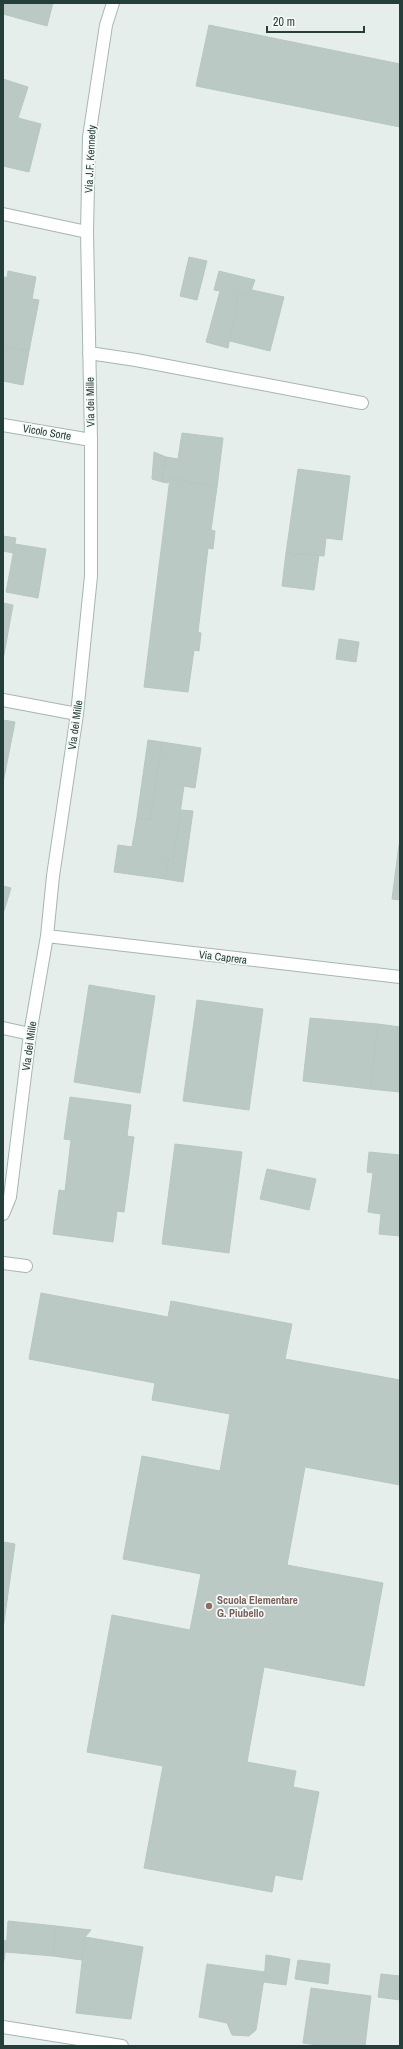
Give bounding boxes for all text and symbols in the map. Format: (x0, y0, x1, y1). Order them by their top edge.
scale bar (267, 8, 364, 34)
text: 20 m (273, 14, 295, 30)
street label: Via J.F. Kennedy (81, 124, 99, 193)
street label: Via dei Mille (83, 377, 97, 427)
street label: Vicolo Sorte (22, 421, 72, 443)
street label: Via dei Mille (65, 699, 85, 751)
street label: Via Caprera (198, 947, 248, 967)
street label: Via dei Mille (19, 1020, 39, 1072)
place label: Scuola Elementare G. Piubello (217, 1593, 298, 1620)
marker: Scuola Elementare G. Piubello (204, 1601, 214, 1611)

